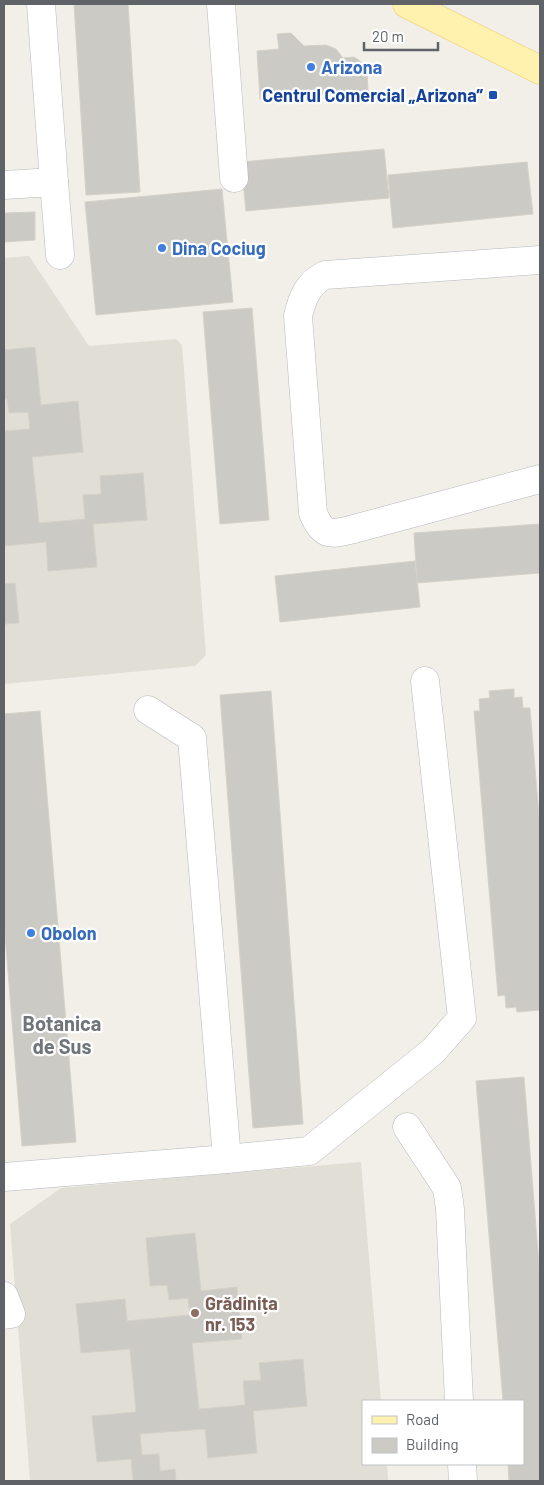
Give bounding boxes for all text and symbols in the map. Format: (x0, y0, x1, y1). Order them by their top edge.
scale bar (364, 20, 438, 52)
text: 20 m (372, 27, 404, 45)
place label: Arizona (321, 56, 382, 78)
marker: Arizona (305, 61, 317, 73)
place label: Centrul Comercial „Arizona” (262, 84, 483, 106)
marker: Centrul Comercial „Arizona” (487, 89, 499, 101)
place label: Dina Cociug (172, 237, 266, 259)
marker: Dina Cociug (156, 242, 168, 254)
place label: Obolon (41, 922, 97, 944)
marker: Obolon (25, 927, 37, 939)
district label: Botanica de Sus (23, 1011, 101, 1058)
place label: Grădinița nr. 153 (205, 1292, 278, 1335)
marker: Grădinița nr. 153 (189, 1307, 201, 1319)
legend (362, 1400, 524, 1465)
text: Road (406, 1410, 439, 1428)
text: Building (406, 1435, 459, 1453)

